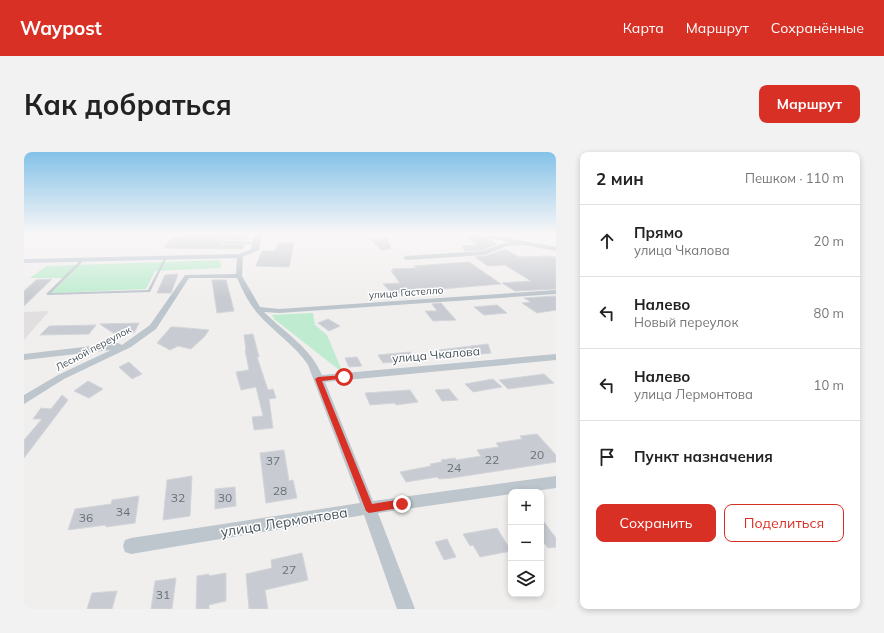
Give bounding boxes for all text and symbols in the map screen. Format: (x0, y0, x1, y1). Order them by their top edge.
text: Waypost (20, 16, 102, 40)
text: Карта (623, 19, 664, 37)
text: Маршрут (686, 19, 749, 37)
text: Сохранённые (771, 19, 864, 37)
button: Маршрут (759, 85, 860, 123)
text: Как добраться (24, 87, 232, 122)
text: 2 мин (596, 168, 644, 189)
text: Пешком · 110 m (745, 170, 844, 186)
text: Прямо (634, 223, 683, 242)
icon: ahead (596, 230, 618, 252)
text: 20 m (814, 233, 844, 249)
text: улица Чкалова (634, 242, 730, 258)
street label: улица Гастелло (368, 283, 444, 302)
text: Налево (634, 295, 690, 314)
icon: left (596, 302, 618, 324)
text: 80 m (814, 305, 844, 321)
text: Новый переулок (634, 314, 738, 330)
street label: Лесной переулок (53, 323, 134, 374)
street label: улица Чкалова (391, 343, 481, 366)
text: Налево (634, 367, 690, 386)
route start (335, 368, 353, 386)
icon: left (596, 374, 618, 396)
text: 10 m (814, 377, 844, 393)
text: улица Лермонтова (634, 386, 753, 402)
icon: arrive (596, 446, 618, 468)
house number: 20 (530, 447, 544, 462)
text: Пункт назначения (634, 447, 773, 466)
house number: 22 (485, 452, 499, 467)
house number: 37 (266, 453, 280, 468)
house number: 24 (447, 460, 461, 475)
house number: 28 (273, 483, 287, 498)
map controls (508, 489, 544, 597)
button: + (508, 489, 544, 525)
house number: 32 (171, 490, 185, 505)
house number: 30 (218, 490, 232, 505)
route end (393, 495, 411, 513)
street label: улица Лермонтова (219, 503, 349, 541)
house number: 34 (116, 504, 130, 519)
button: Сохранить (596, 504, 716, 542)
button: Поделиться (724, 504, 844, 542)
house number: 36 (79, 510, 93, 525)
button: − (508, 525, 544, 561)
button: layers (508, 561, 544, 597)
house number: 27 (282, 562, 296, 577)
house number: 31 (156, 587, 170, 602)

